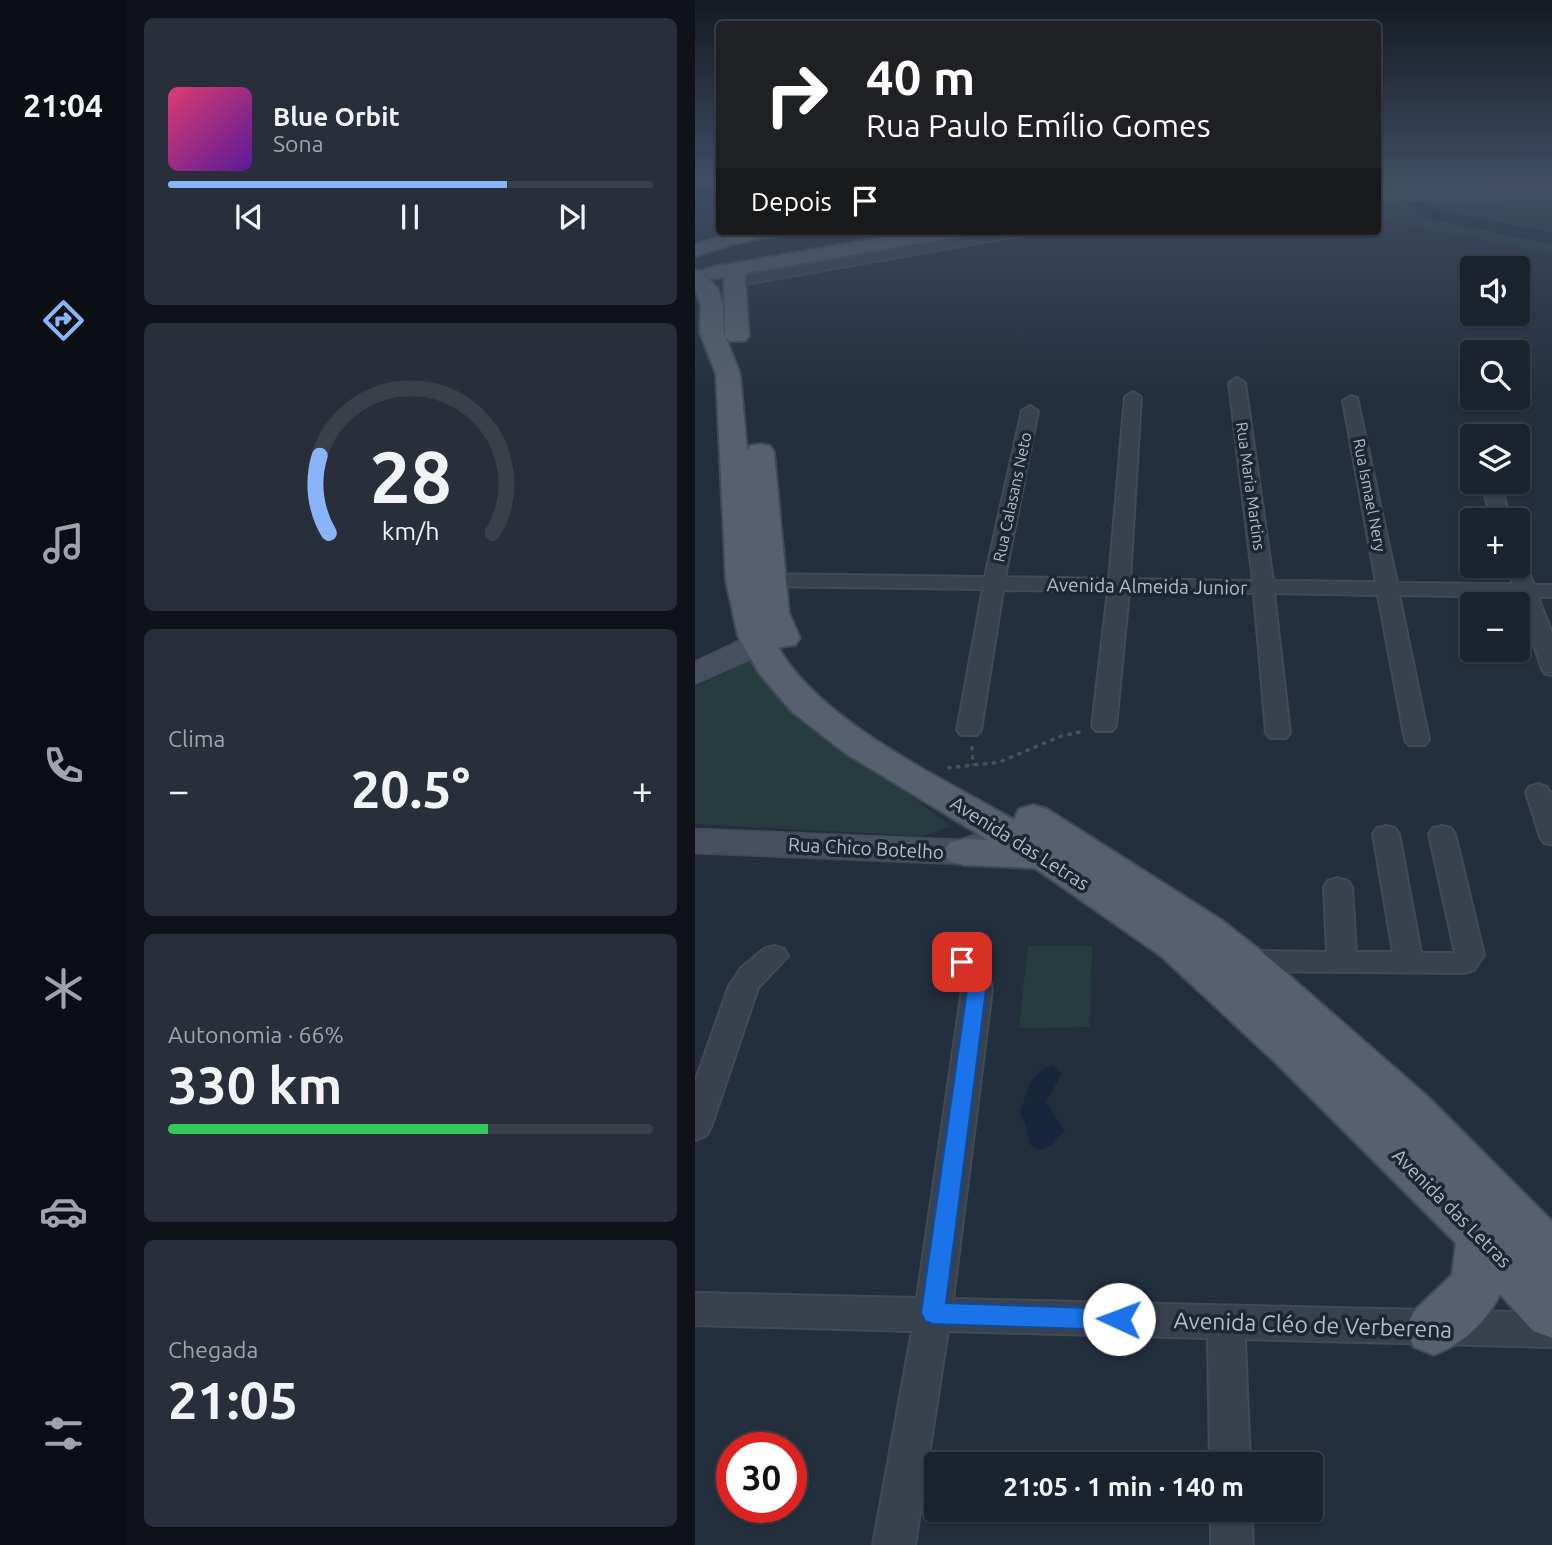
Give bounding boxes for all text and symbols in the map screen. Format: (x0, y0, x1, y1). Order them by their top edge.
icon: right (751, 49, 842, 140)
text: 40 m (866, 49, 975, 104)
text: 21:04 (23, 87, 103, 123)
text: Blue Orbit (273, 102, 400, 131)
text: Rua Paulo Emílio Gomes (866, 107, 1211, 143)
text: Sona (273, 131, 323, 156)
icon: arrive (846, 182, 884, 220)
text: Depois (751, 187, 832, 216)
icon: previous (230, 198, 268, 236)
icon: pause (391, 198, 429, 236)
icon: next (553, 198, 591, 236)
map controls (1460, 256, 1530, 662)
button: sound (1460, 256, 1530, 326)
icon: directions (39, 296, 88, 345)
button: search (1460, 340, 1530, 410)
street label: Rua Maria Martins (1233, 421, 1269, 551)
button: layers (1460, 424, 1530, 494)
street label: Rua Calasans Neto (989, 430, 1035, 564)
text: 28 (369, 436, 452, 518)
street label: Rua Ismael Nery (1350, 437, 1390, 554)
button: + (1460, 508, 1530, 578)
text: km/h (382, 517, 439, 545)
icon: music (39, 519, 88, 568)
street label: Avenida Almeida Junior (1047, 573, 1247, 599)
button: − (1460, 592, 1530, 662)
text: Clima (168, 726, 225, 751)
icon: phone (39, 741, 88, 790)
text: 20.5° (351, 760, 470, 818)
text: − (168, 769, 189, 811)
text: + (632, 769, 653, 811)
street label: Avenida das Letras (947, 792, 1093, 894)
street label: Rua Chico Botelho (787, 833, 945, 863)
pin (932, 932, 992, 992)
icon: arrive (943, 943, 981, 981)
icon: climate (39, 964, 88, 1013)
text: Autonomia · 66% (168, 1022, 344, 1047)
text: 330 km (168, 1056, 342, 1114)
street label: Avenida das Letras (1388, 1144, 1516, 1272)
icon: car (39, 1187, 88, 1236)
position arrow (1082, 1282, 1156, 1356)
street label: Avenida Cléo de Verberena (1173, 1307, 1453, 1342)
text: Chegada (168, 1337, 258, 1362)
text: 21:05 (168, 1371, 298, 1429)
icon: filters (39, 1409, 88, 1458)
speed limit sign: 30 (716, 1432, 807, 1523)
text: 21:05 · 1 min · 140 m (1003, 1472, 1244, 1501)

